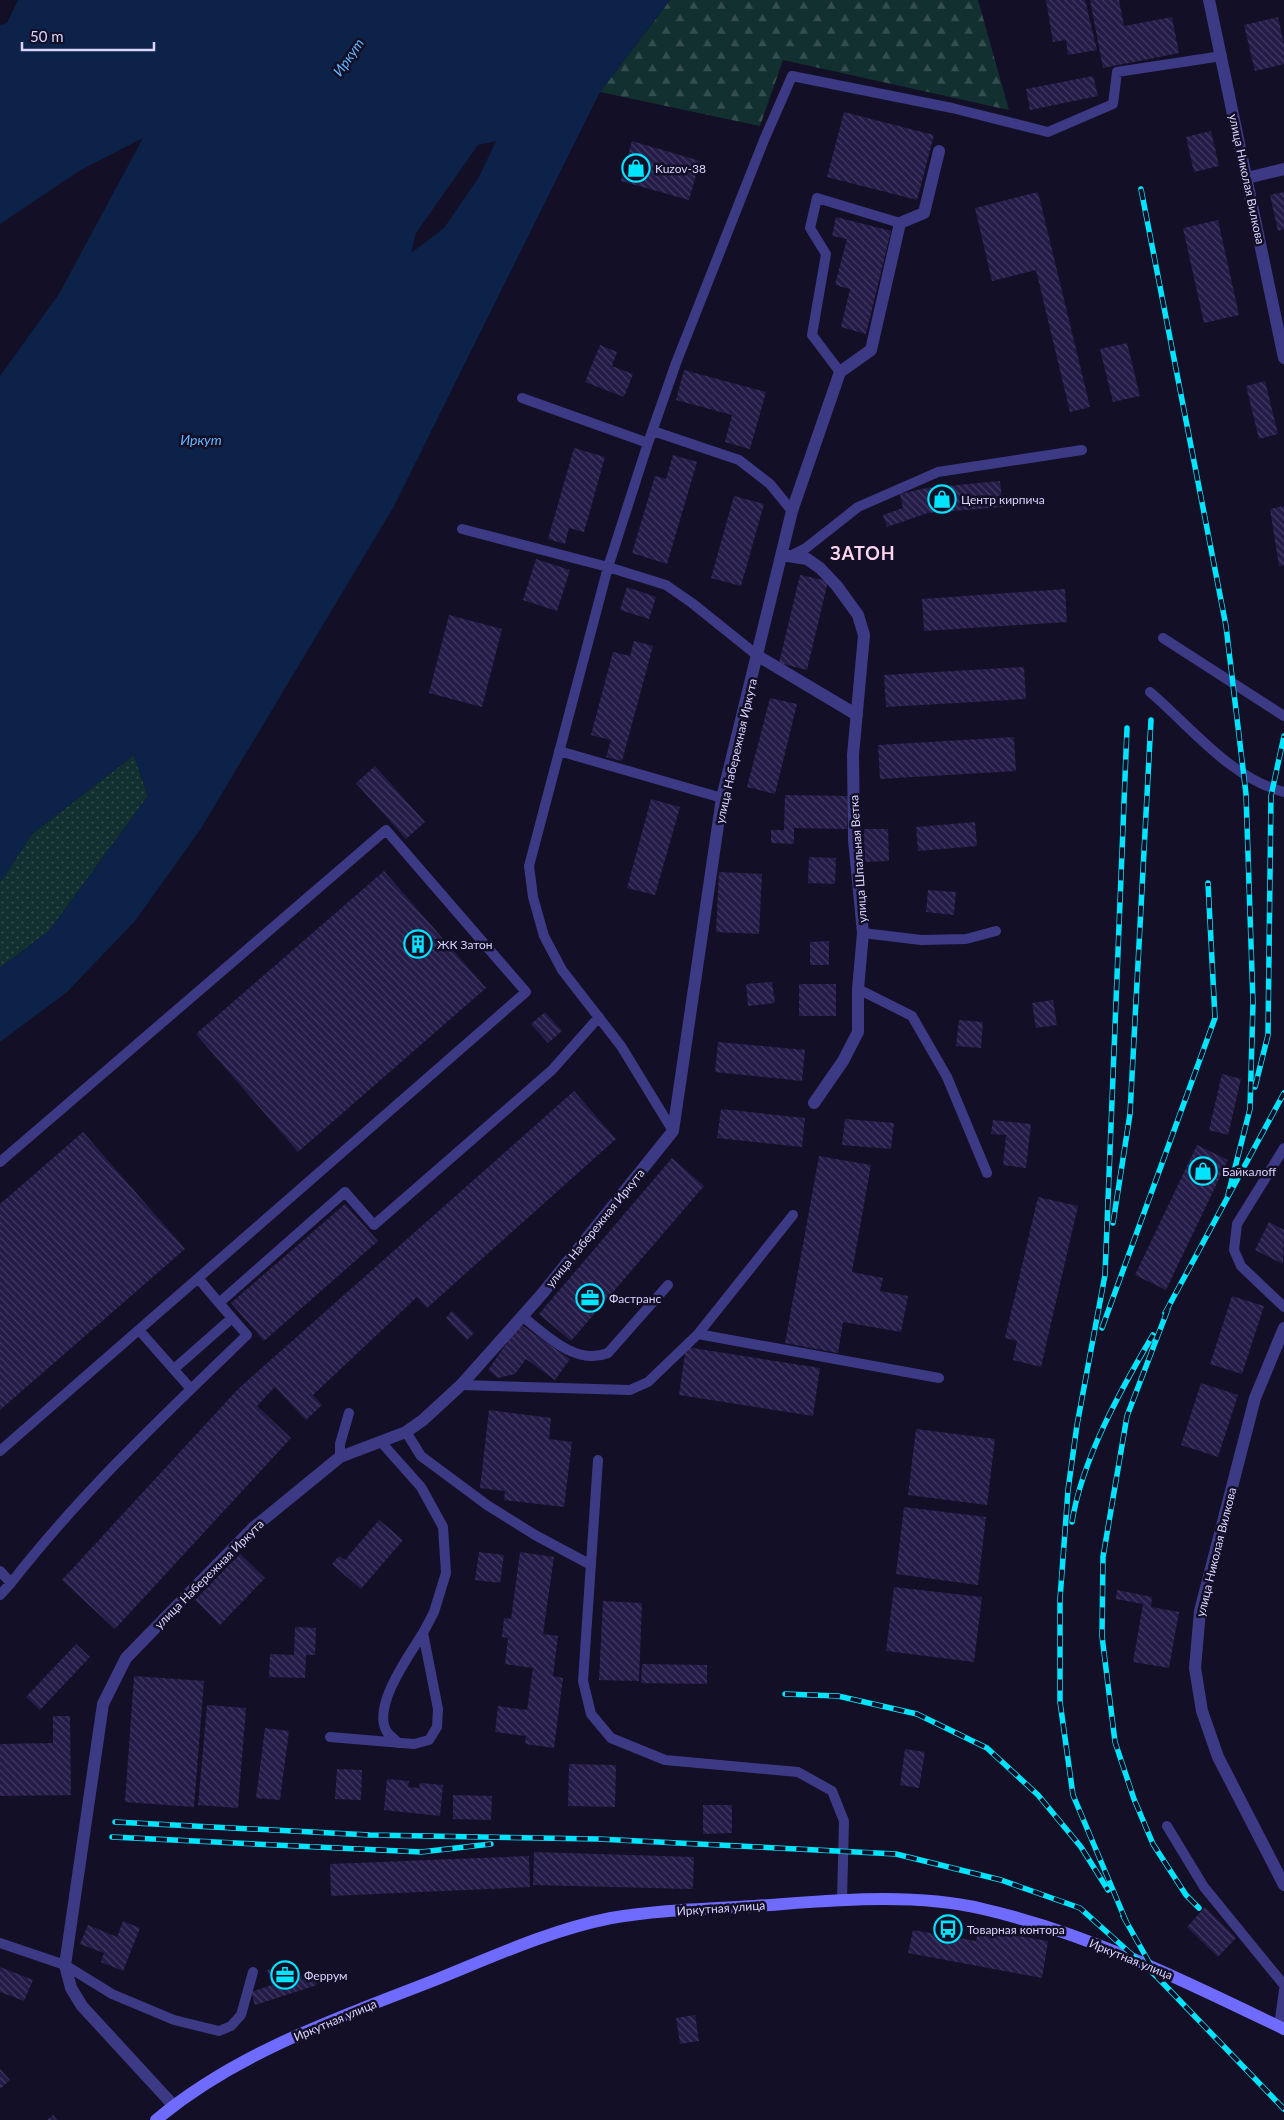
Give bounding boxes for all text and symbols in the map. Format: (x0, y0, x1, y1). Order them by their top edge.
scale bar (22, 20, 155, 52)
text: 50 m (30, 27, 64, 45)
water label: Иркут (329, 35, 367, 79)
street label: улица Николая Вилкова (1226, 113, 1268, 245)
shop icon: Kuzov-38 (621, 153, 651, 183)
place label: Kuzov-38 (655, 161, 706, 176)
water label: Иркут (180, 431, 222, 448)
shop icon: Центр кирпича (927, 484, 957, 514)
place label: Центр кирпича (961, 492, 1045, 507)
district label: ЗАТОН (830, 542, 896, 564)
street label: улица Набережная Иркута (712, 677, 760, 825)
street label: улица Шпальная Ветка (846, 795, 870, 923)
building icon: ЖК Затон (403, 929, 433, 959)
place label: ЖК Затон (437, 937, 493, 952)
shop icon: Байкалoff (1188, 1156, 1218, 1186)
place label: Байкалoff (1222, 1164, 1276, 1179)
street label: улица Набережная Иркута (542, 1166, 648, 1290)
office icon: Фастранс (575, 1283, 605, 1313)
place label: Фастранс (609, 1291, 661, 1306)
street label: улица Николая Вилкова (1193, 1486, 1239, 1618)
street label: улица Набережная Иркута (151, 1516, 267, 1632)
street label: Иркутная улица (676, 1897, 766, 1919)
bus stop icon: Товарная контора (933, 1914, 963, 1944)
place label: Товарная контора (967, 1922, 1065, 1937)
street label: Иркутная улица (1087, 1935, 1175, 1983)
office icon: Феррум (270, 1960, 300, 1990)
place label: Феррум (304, 1968, 348, 1983)
street label: Иркутная улица (291, 1996, 379, 2044)

